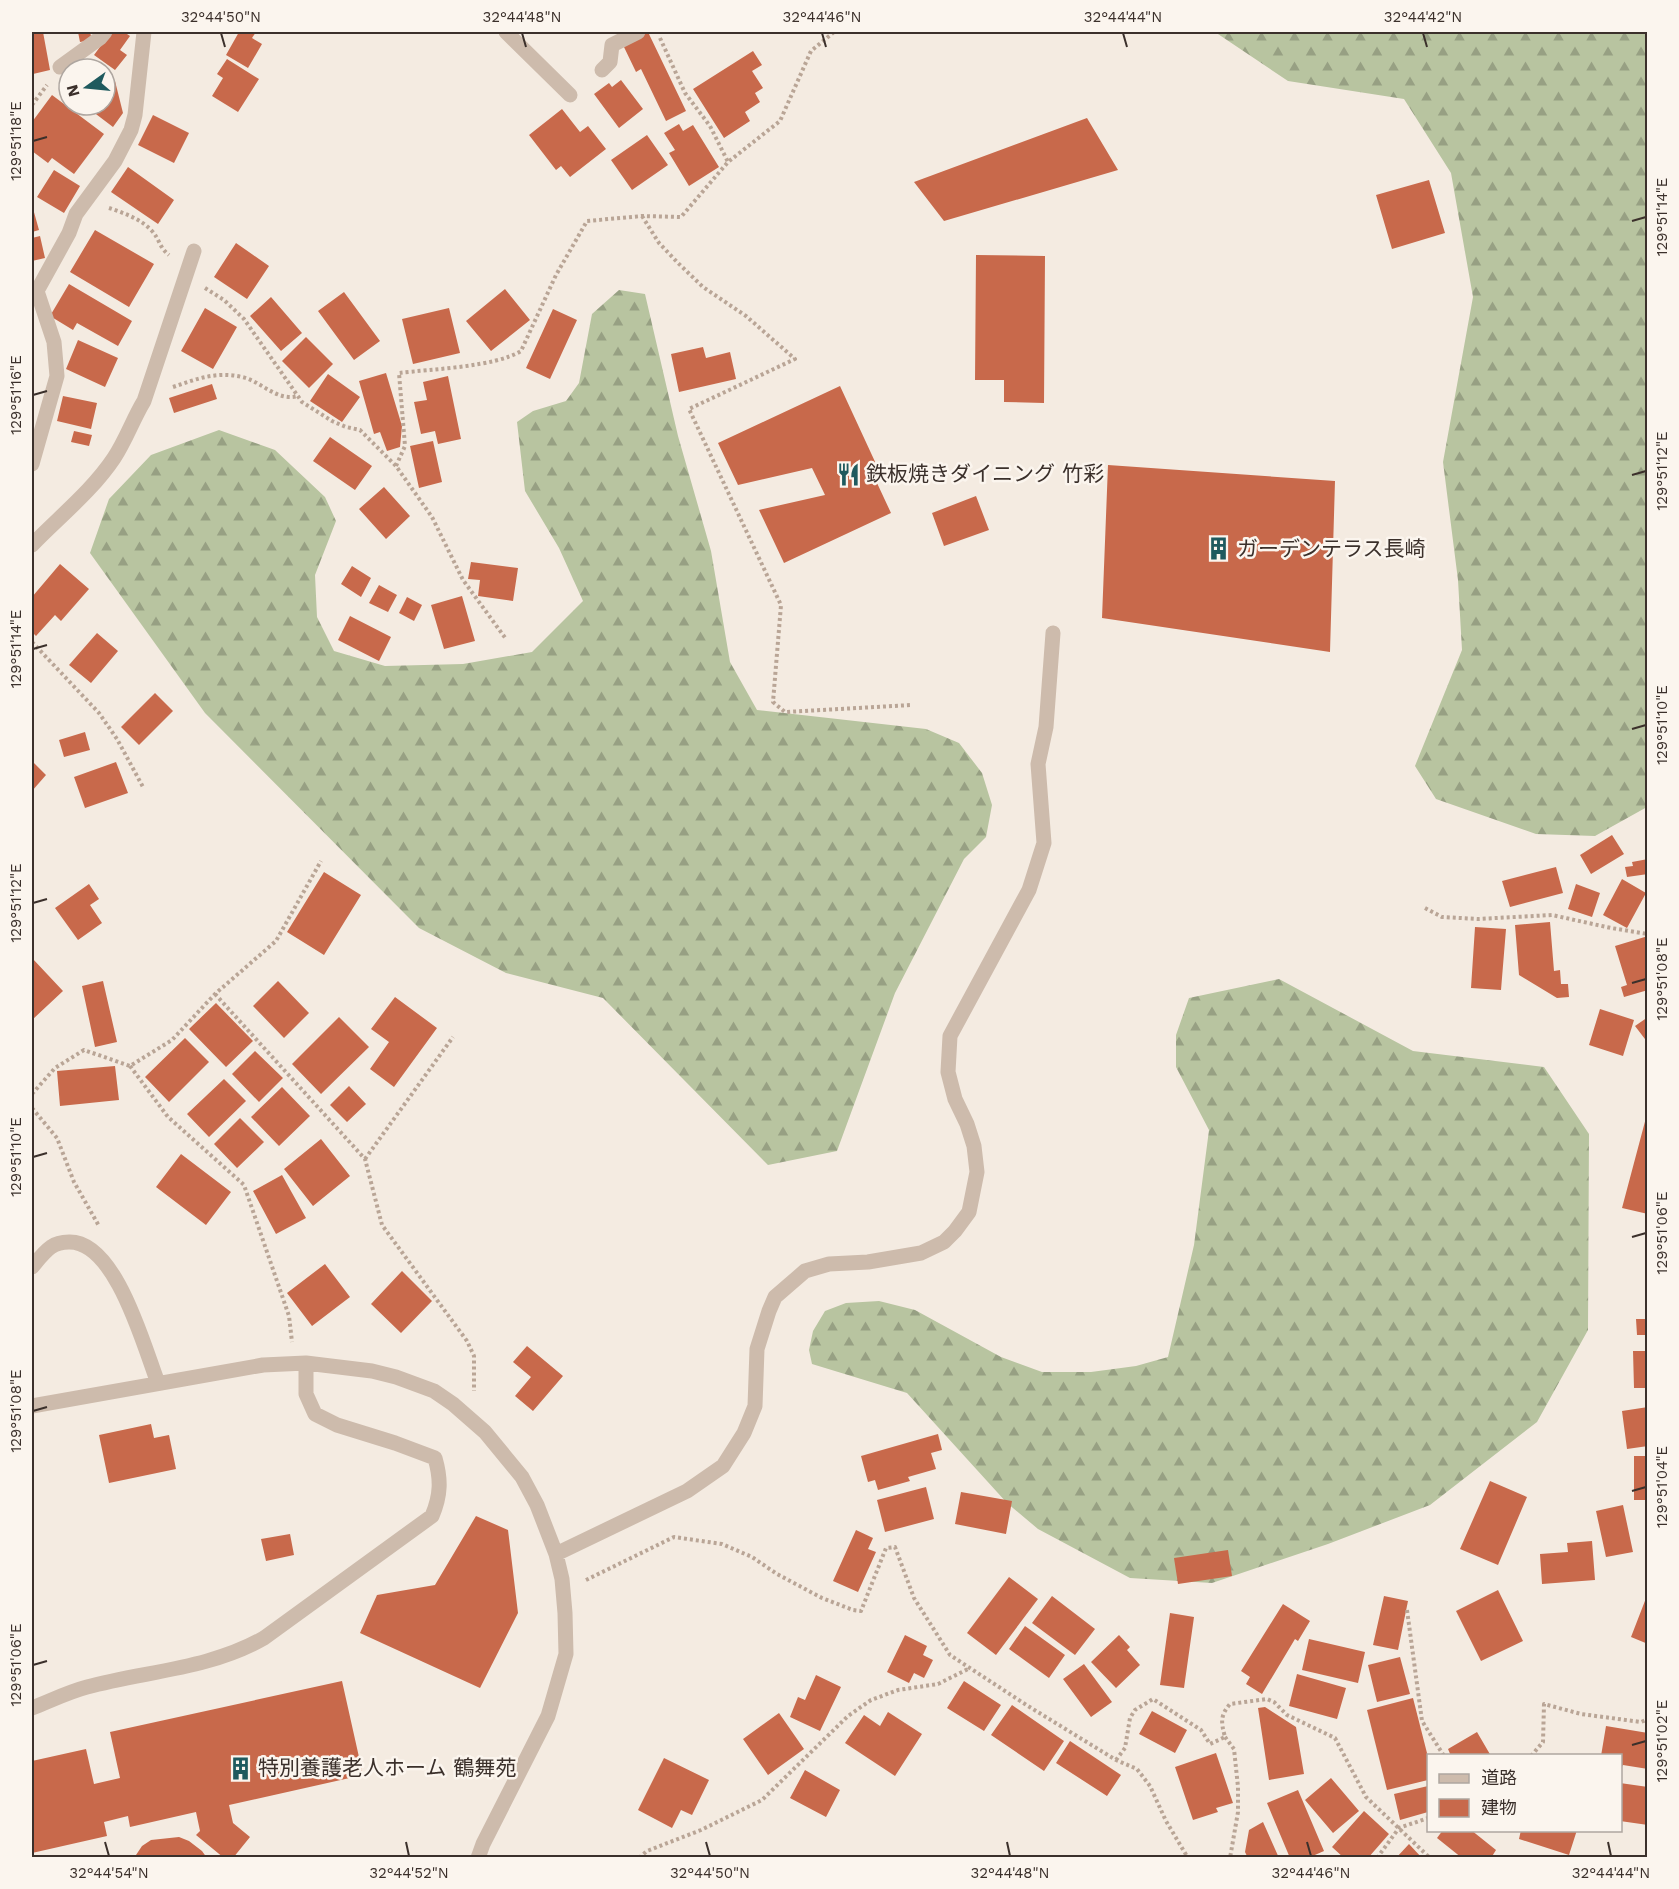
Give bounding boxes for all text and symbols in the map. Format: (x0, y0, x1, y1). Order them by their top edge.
text: 32°44'50"N (181, 8, 261, 26)
text: 32°44'48"N (482, 8, 562, 26)
text: 32°44'46"N (782, 8, 862, 26)
text: 32°44'44"N (1084, 8, 1162, 26)
text: 32°44'42"N (1384, 8, 1462, 26)
north arrow (57, 57, 117, 117)
text: N (62, 83, 84, 99)
text: 129°51'18"E (7, 101, 25, 181)
text: 129°51'14"E (1653, 178, 1671, 256)
text: 129°51'16"E (7, 355, 25, 435)
text: 129°51'12"E (1653, 431, 1671, 511)
restaurant icon: 鉄板焼きダイニング 竹彩 (835, 461, 861, 487)
place label: 鉄板焼きダイニング 竹彩 (866, 461, 1104, 486)
building icon: ガーデンテラス長崎 (1206, 536, 1232, 562)
place label: ガーデンテラス長崎 (1237, 536, 1426, 561)
text: 129°51'14"E (7, 610, 25, 688)
text: 129°51'10"E (1653, 685, 1671, 765)
text: 129°51'12"E (7, 863, 25, 943)
text: 129°51'08"E (1653, 937, 1671, 1021)
text: 129°51'10"E (7, 1117, 25, 1197)
text: 129°51'06"E (1653, 1192, 1671, 1274)
text: 129°51'08"E (7, 1369, 25, 1453)
text: 129°51'04"E (1653, 1446, 1671, 1528)
text: 129°51'06"E (7, 1624, 25, 1706)
text: 129°51'02"E (1653, 1700, 1671, 1782)
legend (1427, 1754, 1622, 1832)
building icon: 特別養護老人ホーム 鶴舞苑 (227, 1755, 253, 1781)
place label: 特別養護老人ホーム 鶴舞苑 (258, 1755, 517, 1780)
text: 道路 (1481, 1767, 1517, 1788)
text: 建物 (1481, 1797, 1517, 1818)
text: 32°44'54"N (69, 1864, 149, 1882)
text: 32°44'52"N (369, 1864, 449, 1882)
text: 32°44'50"N (670, 1864, 750, 1882)
text: 32°44'48"N (970, 1864, 1050, 1882)
text: 32°44'46"N (1271, 1864, 1351, 1882)
text: 32°44'44"N (1572, 1864, 1650, 1882)

